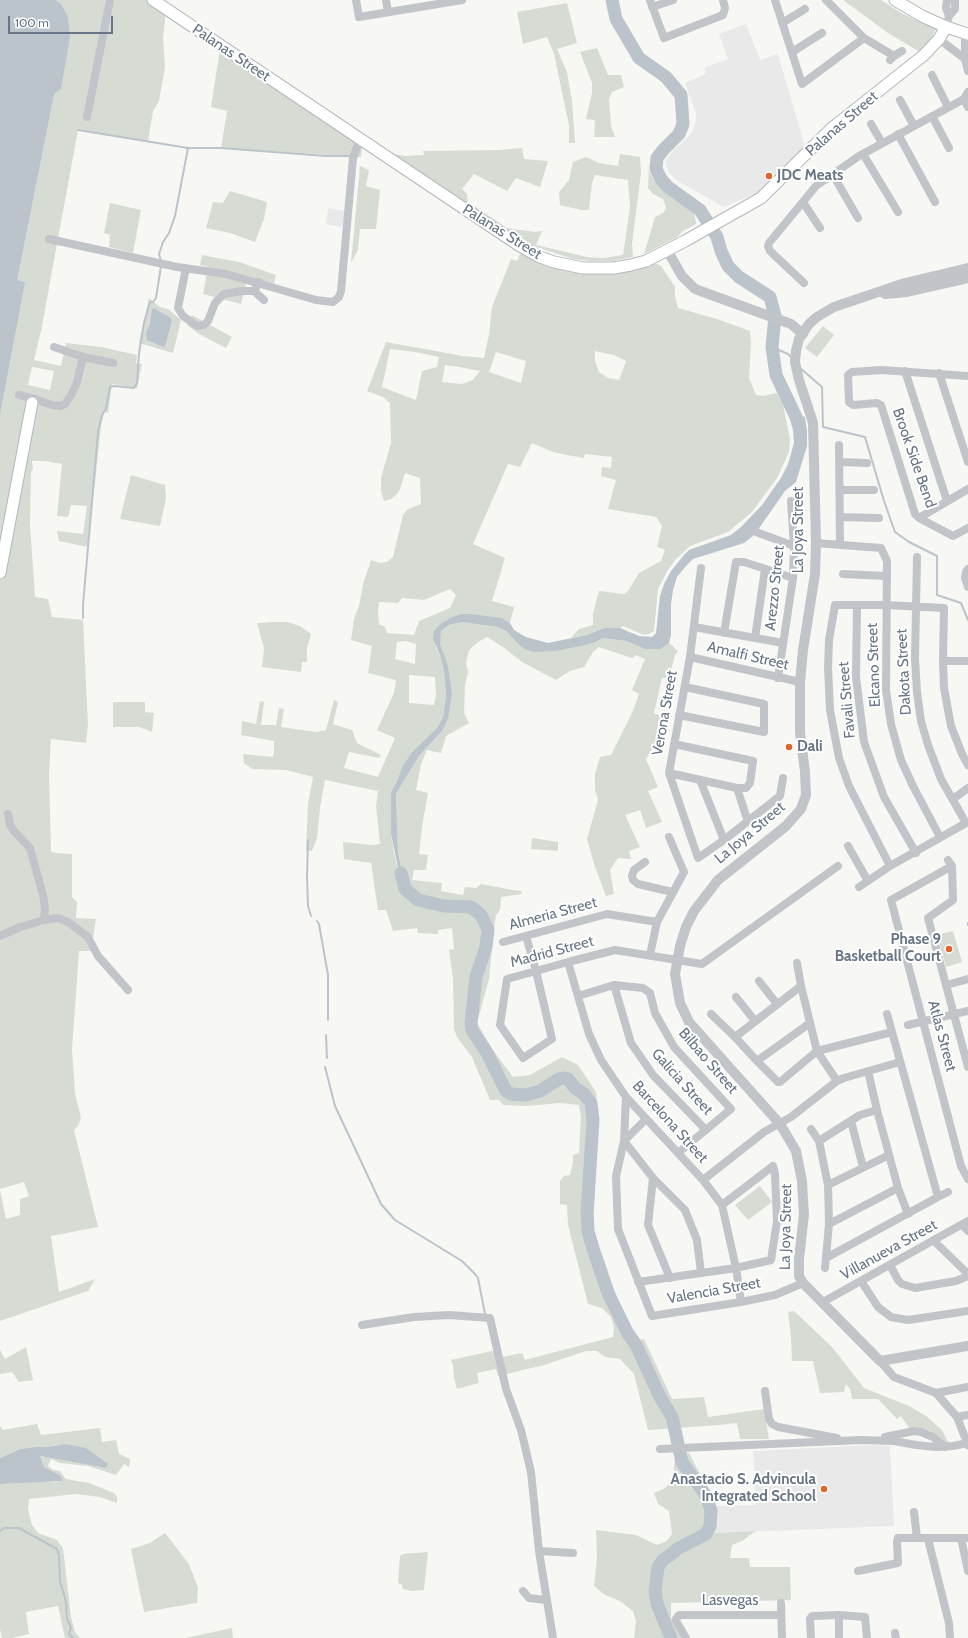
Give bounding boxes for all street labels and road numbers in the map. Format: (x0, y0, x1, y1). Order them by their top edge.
street label: Palanas Street (189, 20, 273, 86)
street label: Palanas Street (802, 88, 882, 160)
street label: Palanas Street (459, 201, 545, 263)
street label: Brook Side Bend (888, 406, 940, 510)
street label: La Joya Street (790, 487, 808, 573)
street label: Arezzo Street (762, 544, 788, 632)
street label: Elcano Street (864, 623, 884, 707)
street label: Dakota Street (893, 628, 915, 716)
street label: Amalfi Street (705, 638, 791, 674)
street label: Favali Street (835, 661, 859, 739)
street label: Verona Street (649, 669, 681, 757)
street label: La Joya Street (711, 798, 789, 868)
street label: Almeria Street (507, 894, 599, 934)
street label: Madrid Street (508, 932, 596, 972)
street label: Atlas Street (924, 999, 960, 1073)
street label: Bilbao Street (675, 1024, 741, 1098)
street label: Galicia Street (648, 1045, 716, 1119)
street label: Barcelona Street (628, 1077, 712, 1167)
street label: La Joya Street (776, 1184, 796, 1270)
street label: Villanueva Street (838, 1216, 940, 1284)
street label: Valencia Street (666, 1274, 762, 1308)
street label: Lasvegas (702, 1592, 758, 1610)

